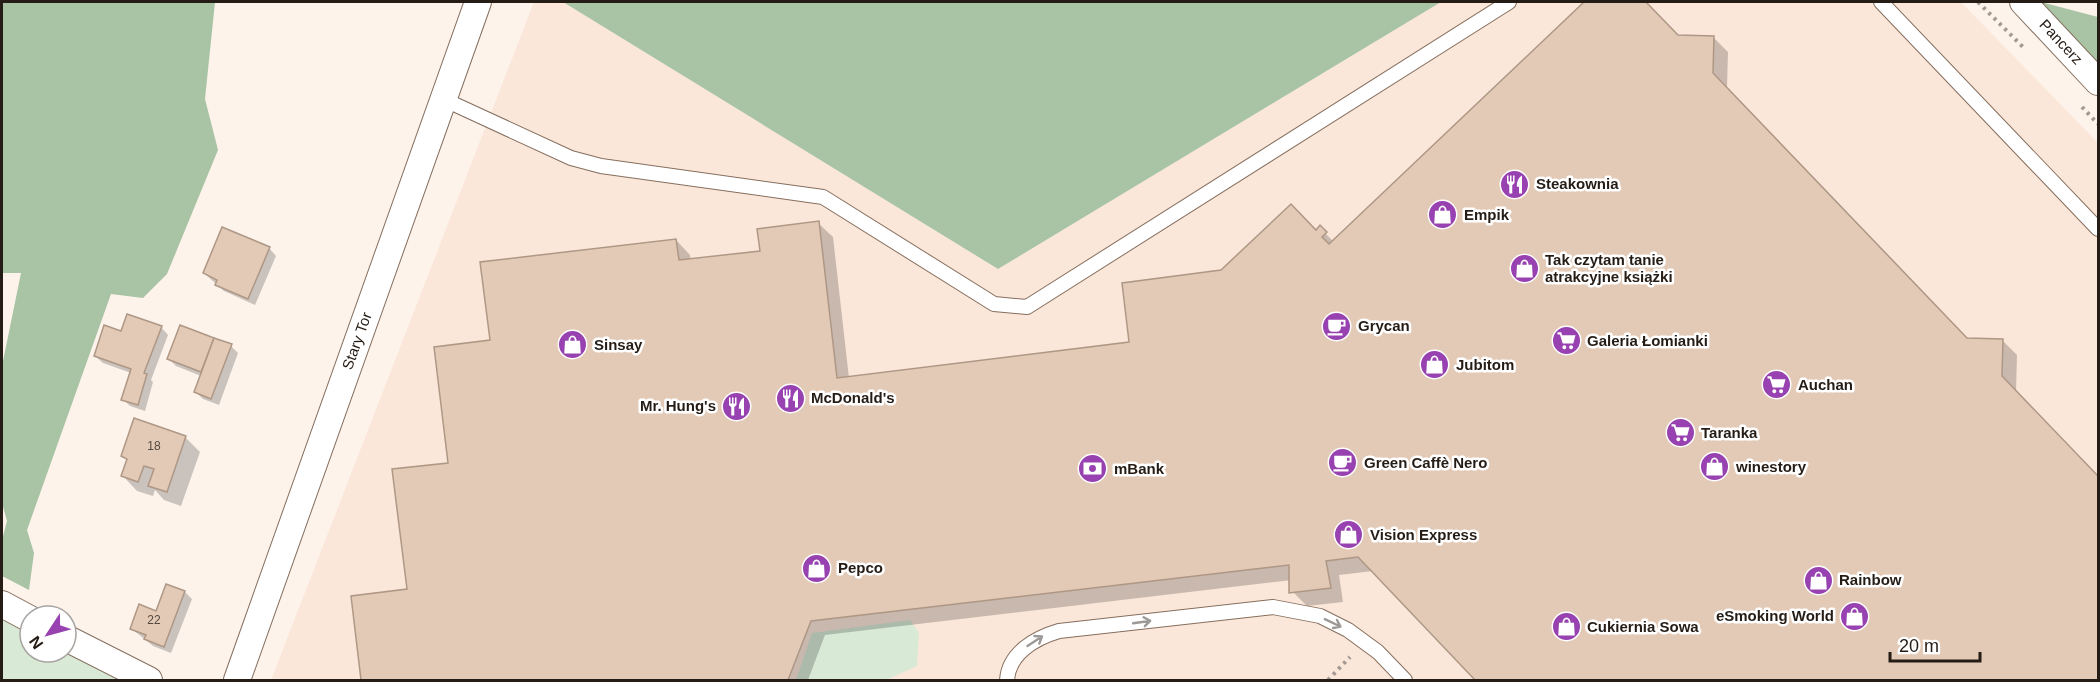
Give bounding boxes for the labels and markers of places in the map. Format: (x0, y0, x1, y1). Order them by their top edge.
restaurant icon: Steakownia (1499, 168, 1531, 200)
place label: Steakownia (1536, 175, 1619, 192)
shop icon: Empik (1427, 199, 1459, 231)
place label: Empik (1464, 206, 1510, 223)
place label: Tak czytam tanie atrakcyjne książki (1545, 251, 1673, 285)
shop icon: Tak czytam tanie atrakcyjne książki (1508, 253, 1540, 285)
cafe icon: Grycan (1321, 310, 1353, 342)
place label: Grycan (1358, 317, 1410, 334)
supermarket icon: Galeria Łomianki (1550, 325, 1582, 357)
shop icon: Sinsay (557, 329, 589, 361)
place label: Galeria Łomianki (1587, 332, 1708, 349)
place label: Sinsay (594, 336, 643, 353)
shop icon: Jubitom (1419, 349, 1451, 381)
place label: Jubitom (1456, 356, 1514, 373)
supermarket icon: Auchan (1761, 369, 1793, 401)
place label: Auchan (1798, 376, 1853, 393)
restaurant icon: McDonald's (774, 382, 806, 414)
place label: McDonald's (811, 389, 895, 406)
restaurant icon: Mr. Hung's (721, 390, 753, 422)
place label: Mr. Hung's (640, 397, 716, 414)
supermarket icon: Taranka (1664, 417, 1696, 449)
place label: Taranka (1701, 424, 1758, 441)
cafe icon: Green Caffè Nero (1327, 447, 1359, 479)
shop icon: winestory (1699, 451, 1731, 483)
bank icon: mBank (1077, 453, 1109, 485)
place label: Green Caffè Nero (1364, 454, 1487, 471)
place label: winestory (1735, 458, 1807, 475)
place label: mBank (1114, 460, 1165, 477)
shop icon: Vision Express (1333, 519, 1365, 551)
place label: Vision Express (1370, 526, 1477, 543)
shop icon: Pepco (801, 552, 833, 584)
place label: Pepco (838, 559, 883, 576)
shop icon: Rainbow (1802, 564, 1834, 596)
place label: Rainbow (1839, 571, 1902, 588)
shop icon: eSmoking World (1839, 600, 1871, 632)
place label: eSmoking World (1716, 607, 1834, 624)
shop icon: Cukiernia Sowa (1550, 611, 1582, 643)
place label: Cukiernia Sowa (1587, 618, 1699, 635)

